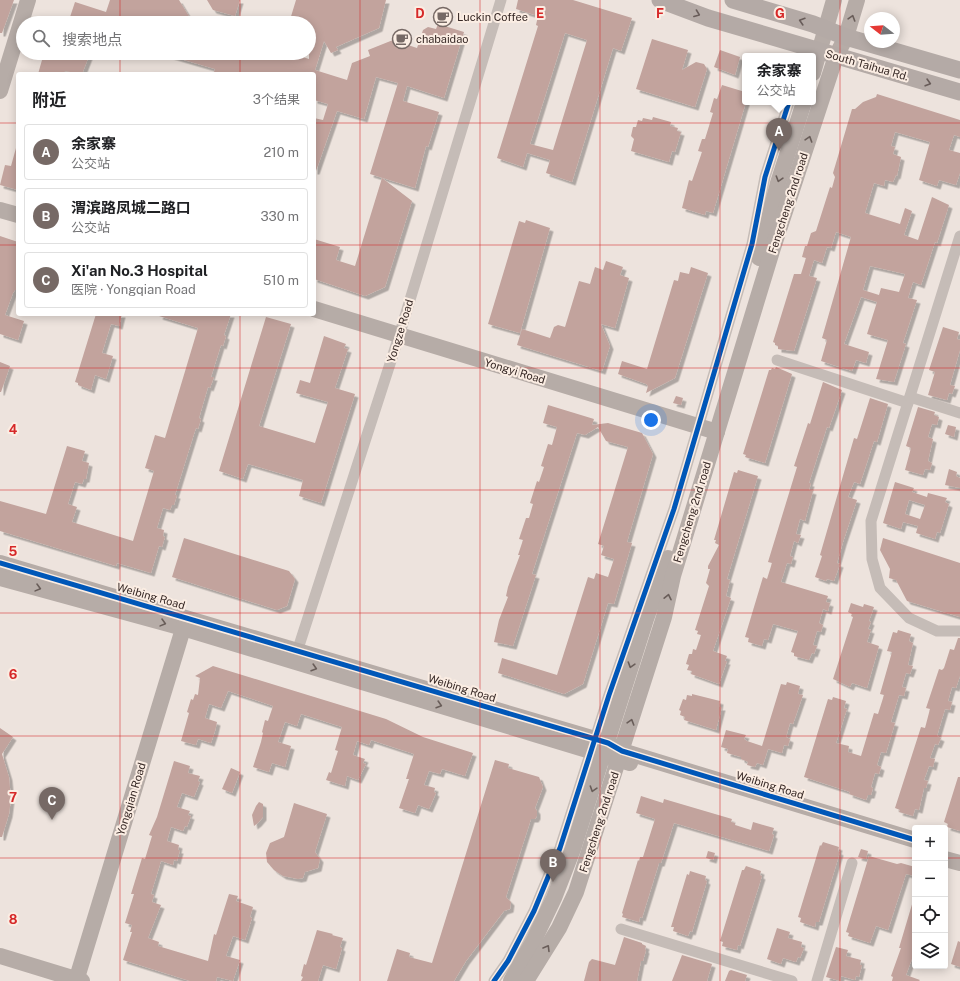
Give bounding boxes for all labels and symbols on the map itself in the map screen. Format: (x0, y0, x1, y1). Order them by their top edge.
text: D (415, 6, 425, 21)
cafe icon: Luckin Coffee (432, 6, 454, 28)
text: E (536, 6, 544, 21)
text: F (656, 6, 664, 21)
text: G (775, 6, 785, 21)
one-way arrow (693, 9, 700, 17)
place label: Luckin Coffee (457, 11, 528, 23)
north arrow (864, 12, 900, 48)
one-way arrow (847, 15, 856, 22)
one-way arrow (799, 17, 806, 26)
cafe icon: chabaidao (391, 28, 413, 50)
place label: chabaidao (416, 33, 468, 45)
street label: South Taihua Rd. (824, 47, 910, 83)
one-way arrow (925, 78, 932, 87)
pin: A (766, 118, 792, 151)
one-way arrow (805, 136, 813, 143)
street label: Fengcheng 2nd road (766, 151, 810, 255)
one-way arrow (775, 175, 784, 182)
street label: Yongze Road (385, 298, 415, 364)
street label: Yongyi Road (483, 356, 547, 386)
your location (641, 410, 661, 430)
text: 4 (9, 422, 18, 437)
street label: Fengcheng 2nd road (671, 460, 713, 564)
text: 5 (9, 544, 18, 559)
street label: Weibing Road (116, 581, 186, 611)
one-way arrow (34, 584, 41, 592)
one-way arrow (663, 594, 672, 601)
one-way arrow (160, 618, 166, 626)
one-way arrow (627, 661, 636, 668)
one-way arrow (311, 663, 318, 672)
text: 6 (9, 667, 18, 682)
street label: Weibing Road (427, 672, 497, 704)
one-way arrow (435, 700, 442, 709)
one-way arrow (626, 719, 635, 726)
street label: Yongqian Road (114, 761, 148, 837)
street label: Weibing Road (735, 769, 805, 801)
street label: Fengcheng 2nd road (577, 770, 621, 874)
one-way arrow (590, 786, 598, 793)
pin: C (39, 787, 65, 820)
text: 7 (9, 790, 17, 805)
pin: B (540, 849, 566, 882)
text: 8 (9, 912, 18, 927)
one-way arrow (543, 945, 550, 952)

